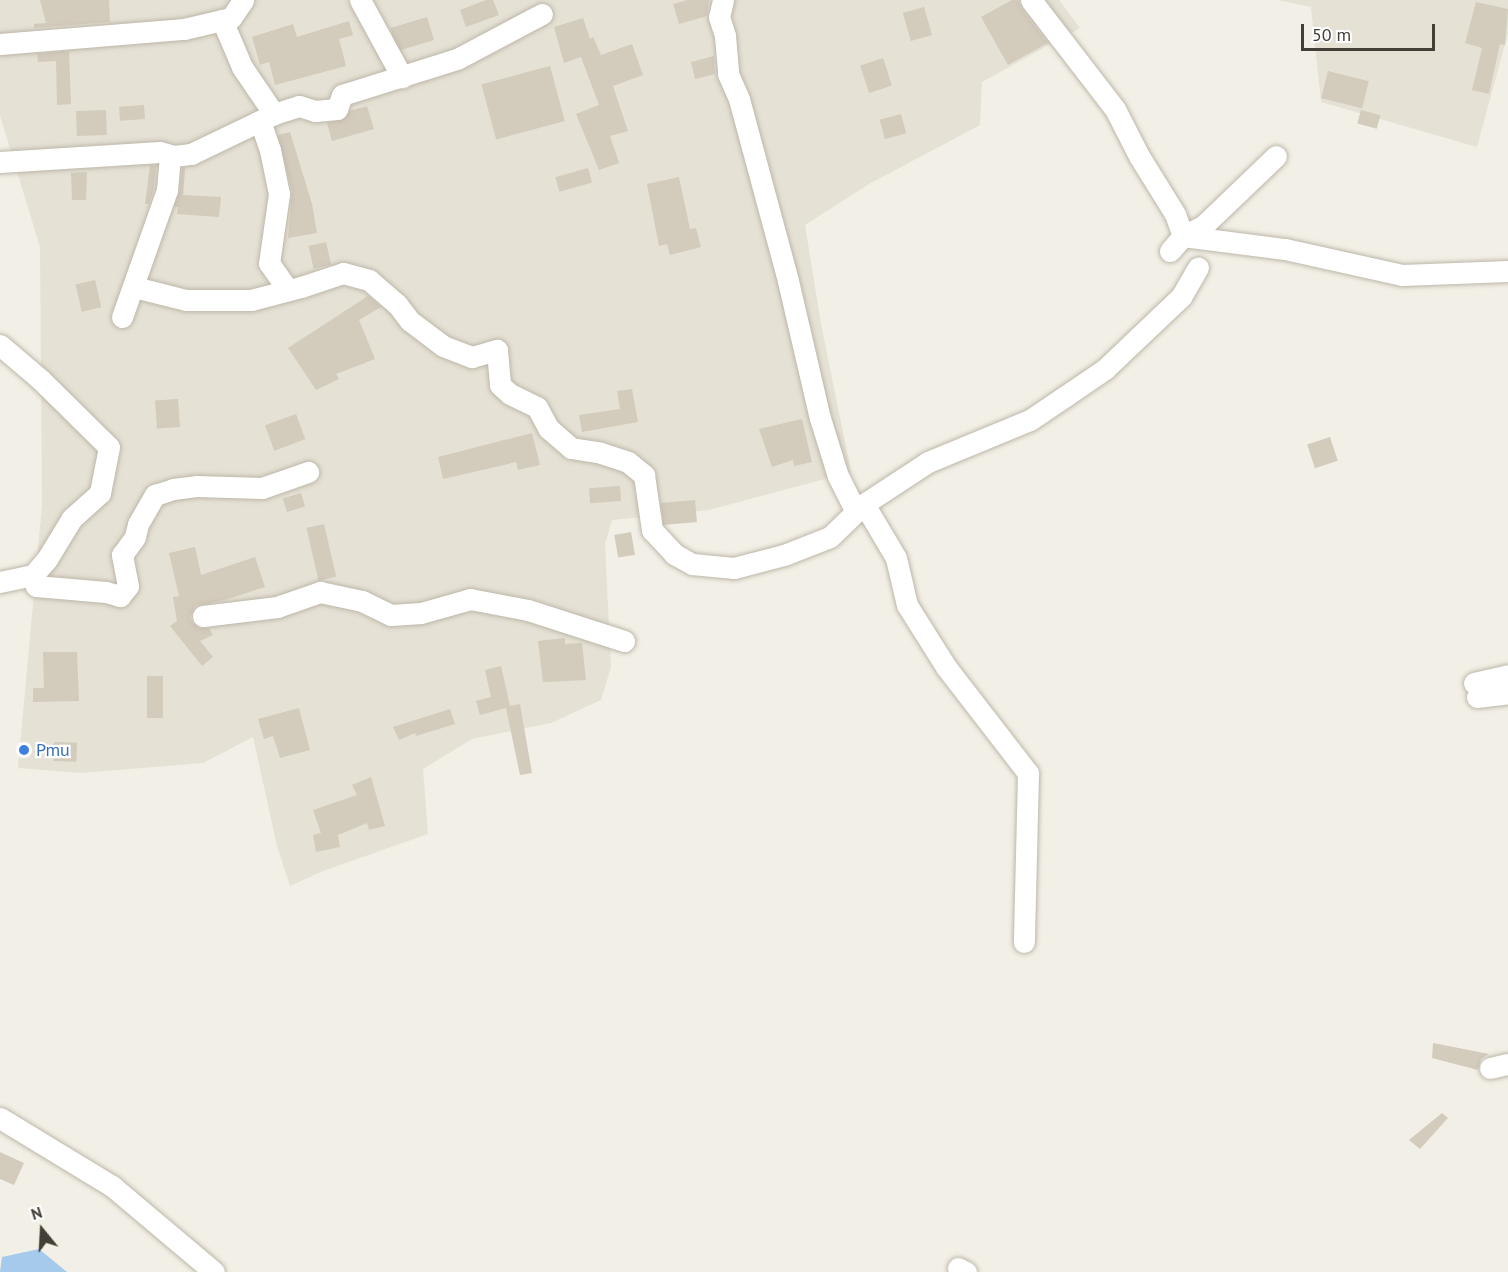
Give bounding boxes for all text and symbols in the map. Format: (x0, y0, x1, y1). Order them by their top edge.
scale bar (1304, 12, 1438, 50)
text: 50 m (1312, 23, 1351, 46)
place label: Pmu (36, 739, 70, 761)
marker: Pmu (17, 743, 31, 757)
north arrow (12, 1200, 72, 1260)
text: N (28, 1202, 45, 1224)

